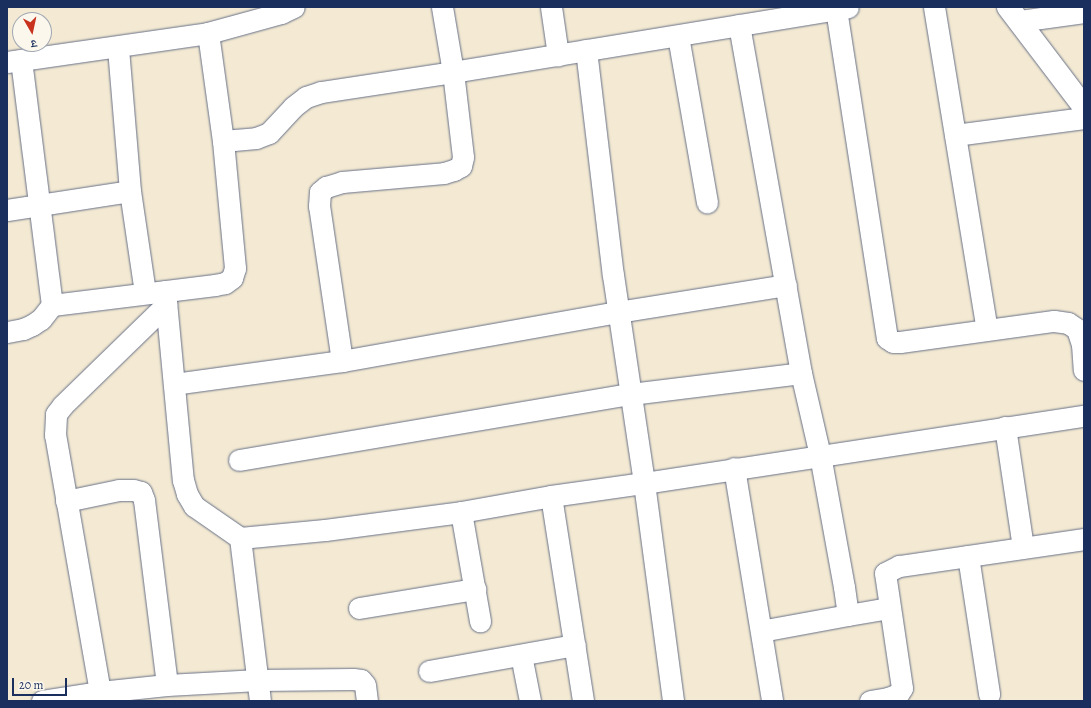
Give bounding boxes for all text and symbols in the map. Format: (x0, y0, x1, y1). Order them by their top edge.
north arrow (12, 12, 52, 52)
text: उ (30, 36, 38, 51)
scale bar (14, 670, 69, 696)
text: 20 m (19, 677, 43, 693)

